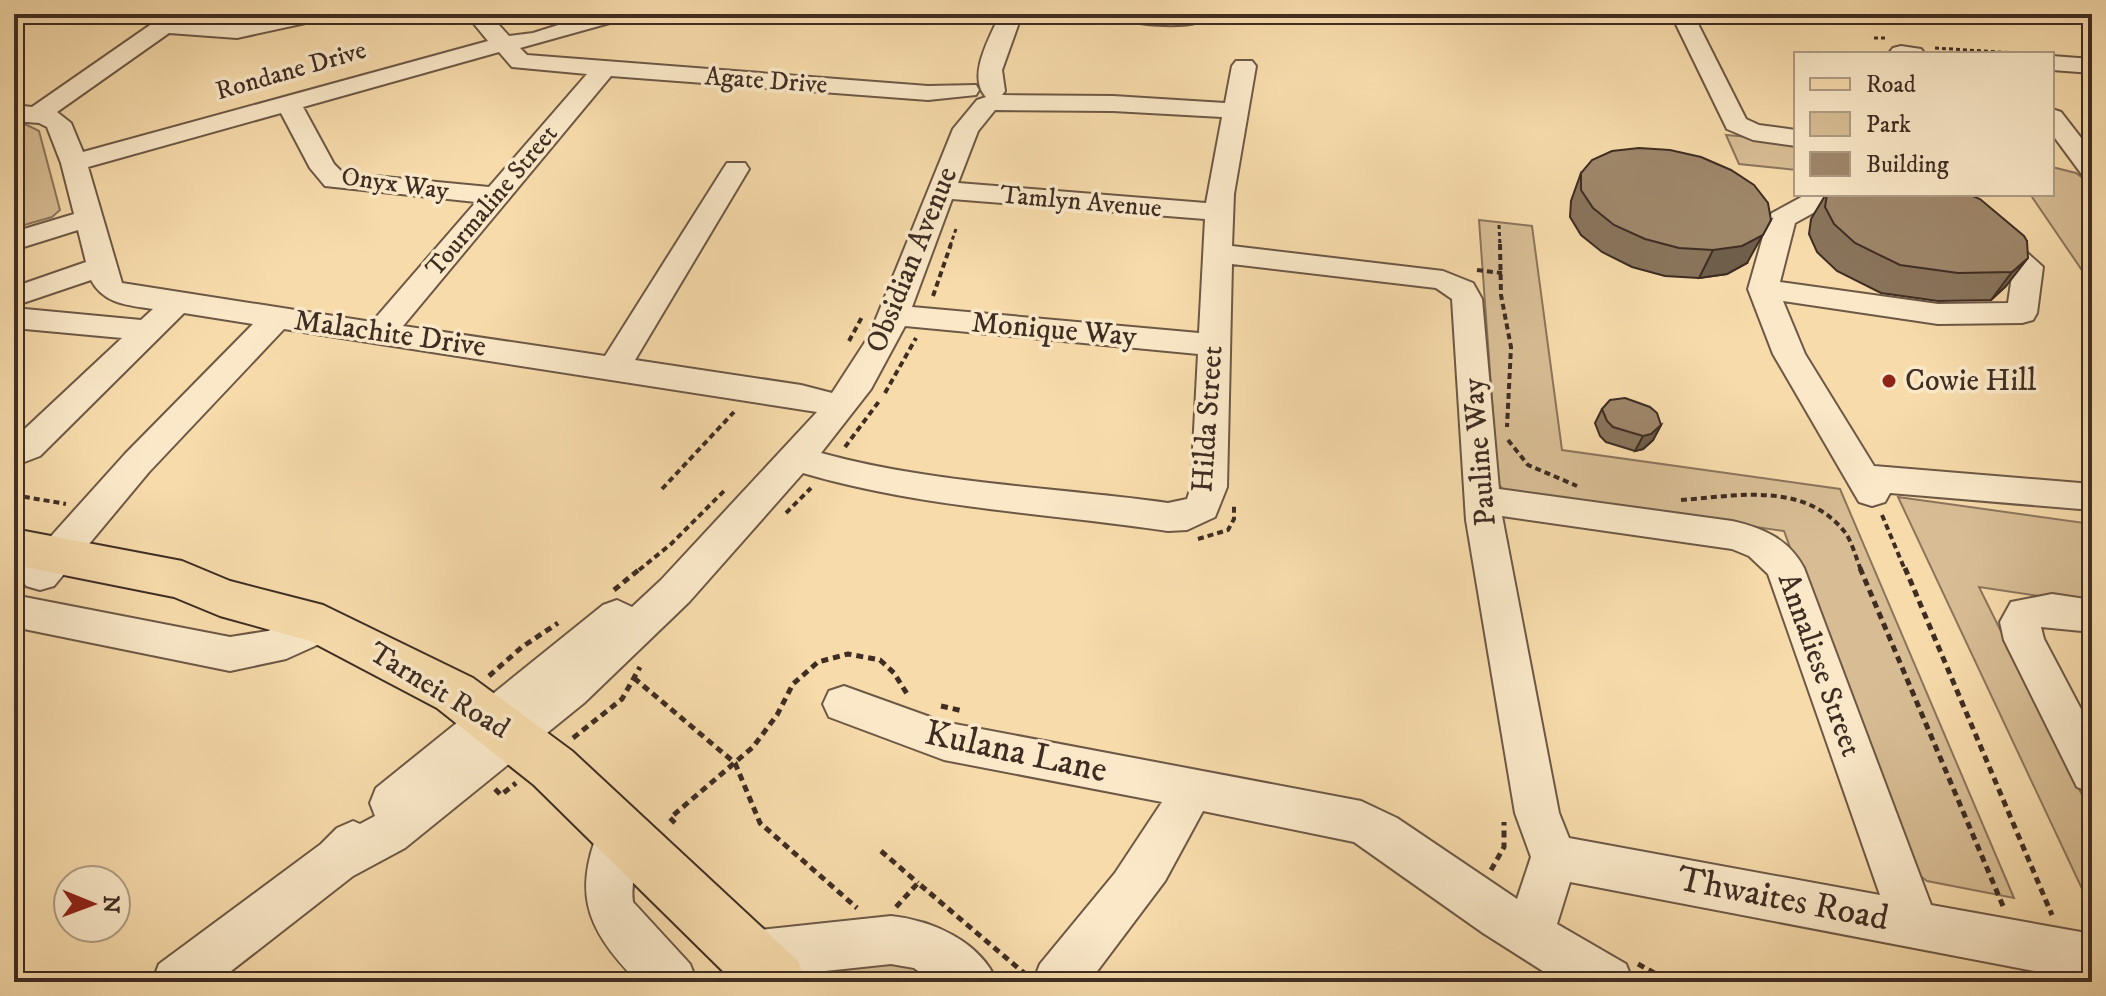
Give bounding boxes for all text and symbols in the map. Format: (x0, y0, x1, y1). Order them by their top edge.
street label: Rondane Drive (212, 34, 370, 108)
legend (1794, 52, 2054, 196)
street label: Agate Drive (704, 60, 828, 102)
text: Road (1866, 70, 1916, 100)
text: Park (1866, 110, 1911, 140)
street label: Tourmaline Street (419, 118, 565, 284)
text: Building (1866, 150, 1949, 180)
street label: Onyx Way (339, 160, 451, 208)
street label: Obsidian Avenue (858, 162, 966, 358)
street label: Tamlyn Avenue (999, 179, 1163, 225)
street label: Malachite Drive (292, 302, 488, 366)
street label: Monique Way (970, 304, 1139, 356)
street label: Hilda Street (1184, 344, 1232, 494)
place label: Cowie Hill (1905, 363, 2036, 400)
marker: Cowie Hill (1880, 372, 1898, 390)
street label: Pauline Way (1455, 376, 1505, 528)
street label: Annaliese Street (1769, 568, 1869, 762)
street label: Tarneit Road (362, 635, 516, 747)
street label: Kulana Lane (921, 711, 1111, 793)
street label: Thwaites Road (1674, 856, 1892, 942)
north arrow (52, 864, 132, 944)
text: N (97, 895, 124, 914)

